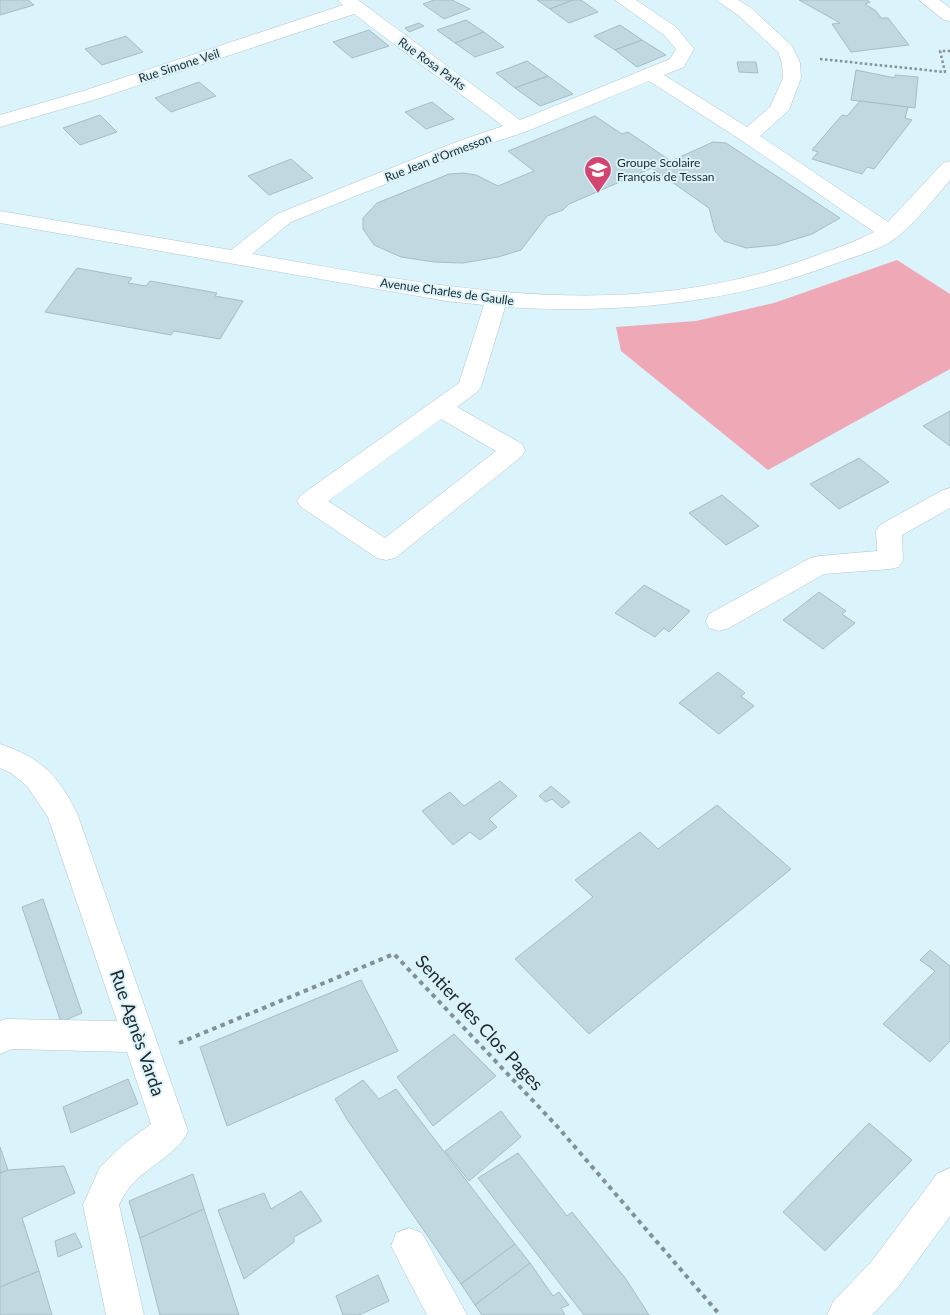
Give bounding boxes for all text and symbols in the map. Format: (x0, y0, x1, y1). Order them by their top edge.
street label: Rue Rosa Parks (395, 34, 469, 93)
street label: Rue Simone Veil (136, 45, 221, 86)
street label: Rue Jean d'Ormesson (382, 130, 493, 185)
school or university icon: Groupe Scolaire François de Tessan (583, 155, 613, 194)
place label: Groupe Scolaire François de Tessan (617, 155, 715, 184)
street label: Avenue Charles de Gaulle (379, 275, 515, 308)
street label: Sentier des Clos Pages (411, 950, 548, 1095)
street label: Rue Agnès Varda (106, 967, 170, 1099)

